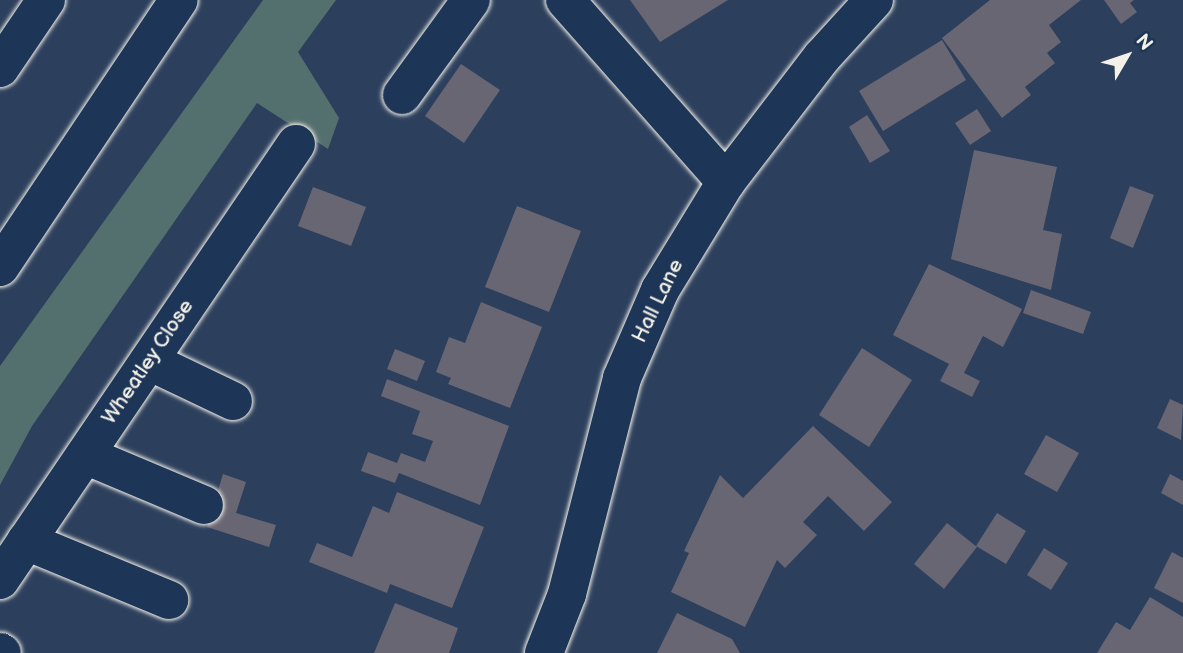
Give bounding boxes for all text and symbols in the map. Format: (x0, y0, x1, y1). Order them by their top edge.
north arrow (1092, 21, 1162, 91)
text: N (1130, 30, 1157, 55)
street label: Hall Lane (627, 255, 689, 347)
street label: Wheatley Close (96, 294, 200, 430)

